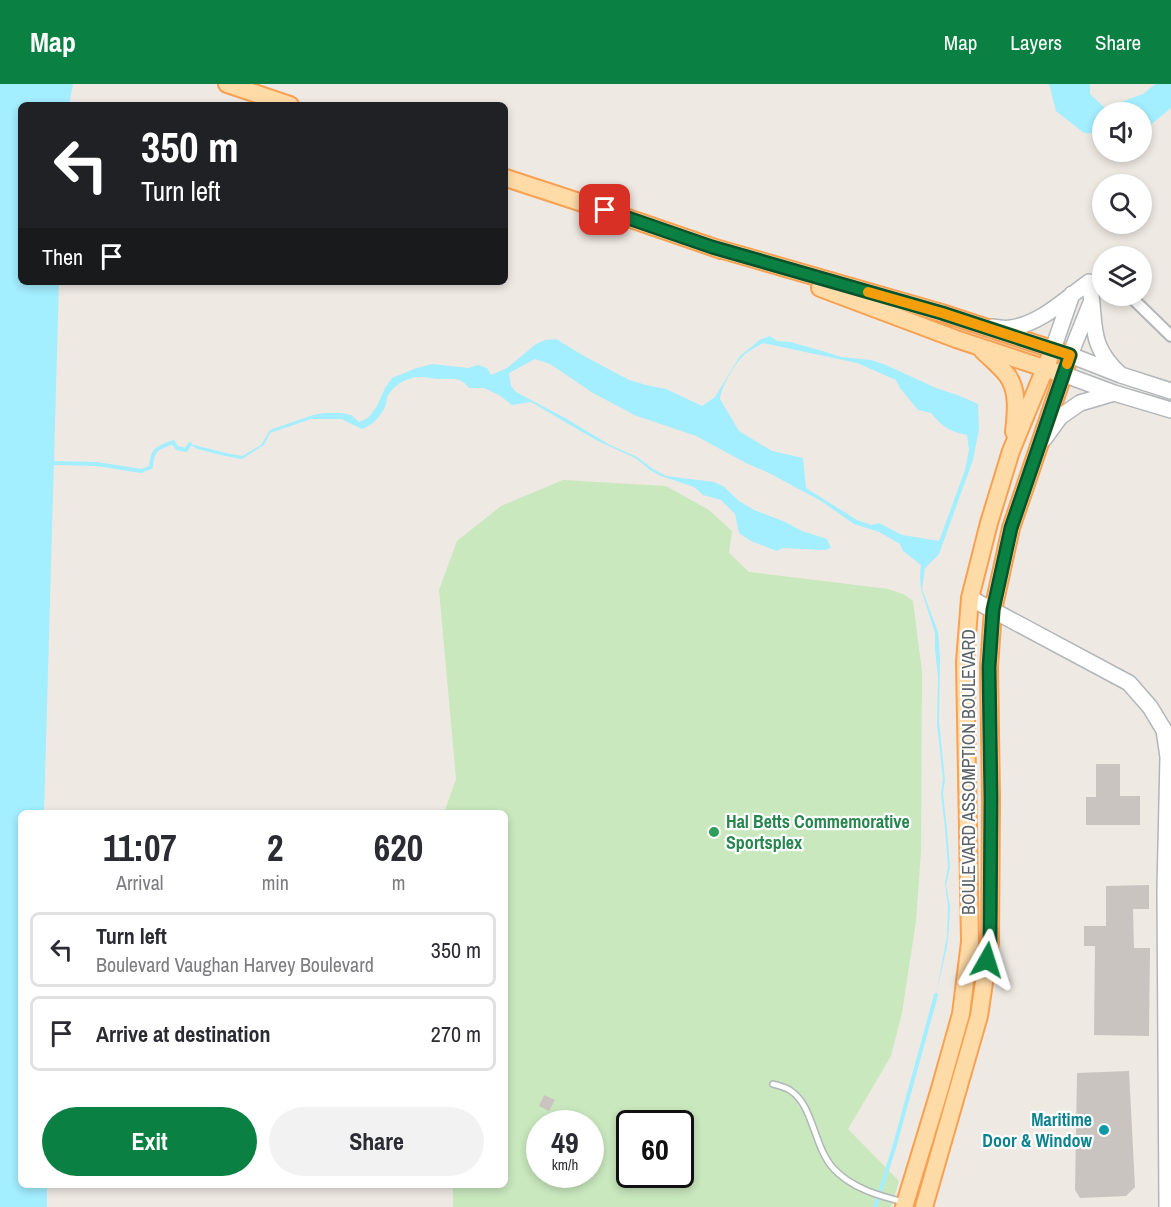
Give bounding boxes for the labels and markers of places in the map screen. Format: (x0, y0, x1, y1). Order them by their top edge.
pin (579, 184, 630, 235)
place label: Hal Betts Commemorative Sportsplex (726, 809, 910, 855)
marker: Hal Betts Commemorative Sportsplex (707, 825, 721, 839)
place label: Maritime Door & Window (982, 1107, 1093, 1153)
marker: Maritime Door & Window (1097, 1123, 1111, 1137)

